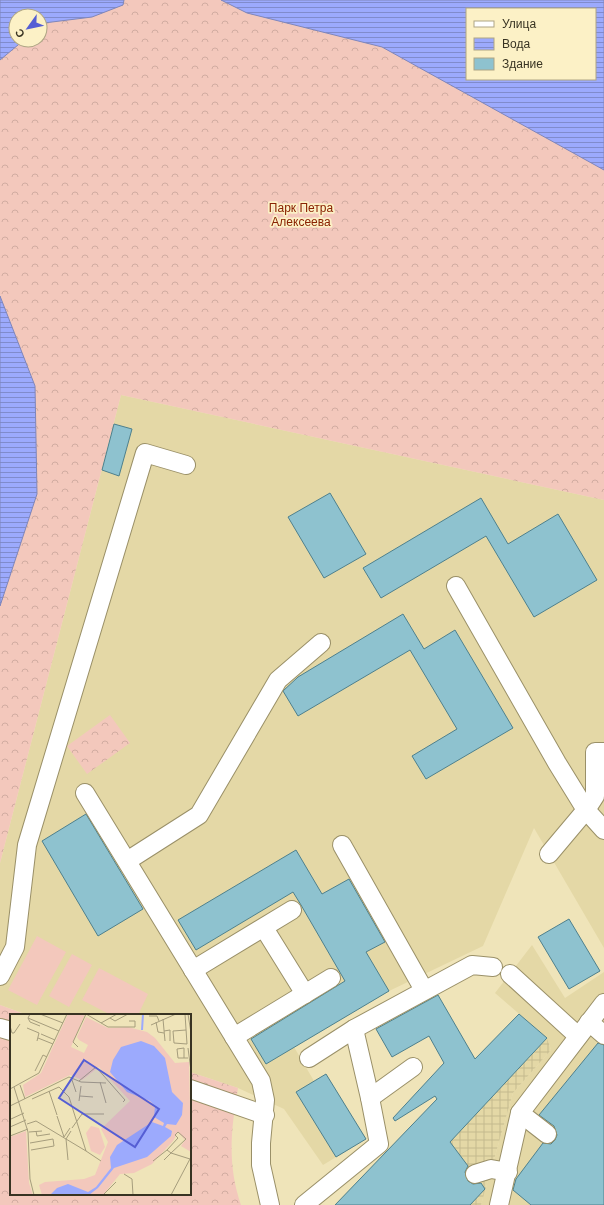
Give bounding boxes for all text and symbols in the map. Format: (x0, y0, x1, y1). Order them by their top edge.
north arrow (8, 8, 48, 48)
legend (466, 8, 596, 80)
text: Улица (502, 17, 536, 31)
text: С (12, 27, 27, 40)
text: Вода (502, 37, 530, 51)
text: Здание (502, 57, 543, 71)
park label: Парк Петра Алексеева (269, 201, 333, 229)
inset map (10, 1014, 191, 1195)

